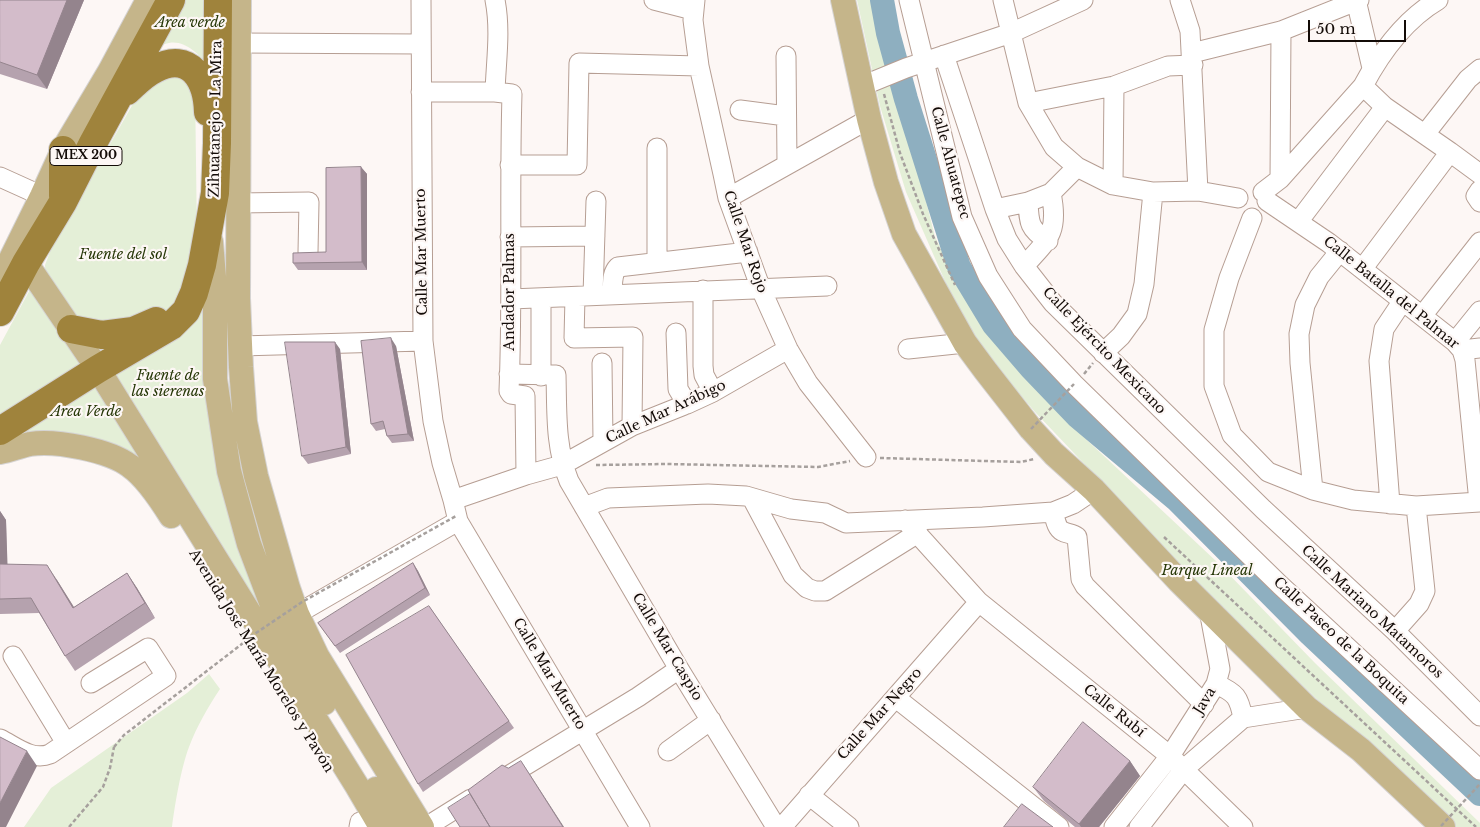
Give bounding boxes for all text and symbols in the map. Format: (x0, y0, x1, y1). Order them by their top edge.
scale bar (1310, 10, 1408, 42)
park label: Area verde (155, 15, 225, 31)
text: 50 m (1316, 19, 1356, 38)
street label: Zihuatanejo - La Mira (206, 40, 226, 198)
street label: Calle Ahuatepec (927, 105, 973, 221)
road number: MEX 200 (50, 146, 122, 166)
street label: Calle Mar Muerto (412, 188, 432, 316)
street label: Calle Mar Rojo (720, 189, 770, 295)
street label: Andador Palmas (502, 233, 518, 351)
street label: Calle Batalla del Palmar (1320, 233, 1462, 353)
park label: Fuente del sol (79, 247, 167, 263)
street label: Calle Ejército Mexicano (1039, 284, 1169, 418)
park label: Fuente de las sierenas (132, 368, 204, 401)
street label: Calle Mar Arábigo (603, 377, 729, 447)
park label: Area Verde (51, 404, 121, 420)
street label: Calle Mariano Matamoros (1298, 542, 1446, 682)
street label: Avenida José María Morelos y Pavón (185, 546, 337, 776)
park label: Parque Lineal (1161, 563, 1253, 579)
street label: Calle Paseo de la Boquita (1270, 574, 1412, 708)
street label: Calle Mar Caspio (628, 590, 706, 704)
street label: Calle Mar Muerto (509, 615, 589, 733)
street label: Calle Mar Negro (834, 664, 926, 764)
street label: Calle Rubí (1080, 681, 1148, 741)
street label: Java (1190, 684, 1220, 718)

